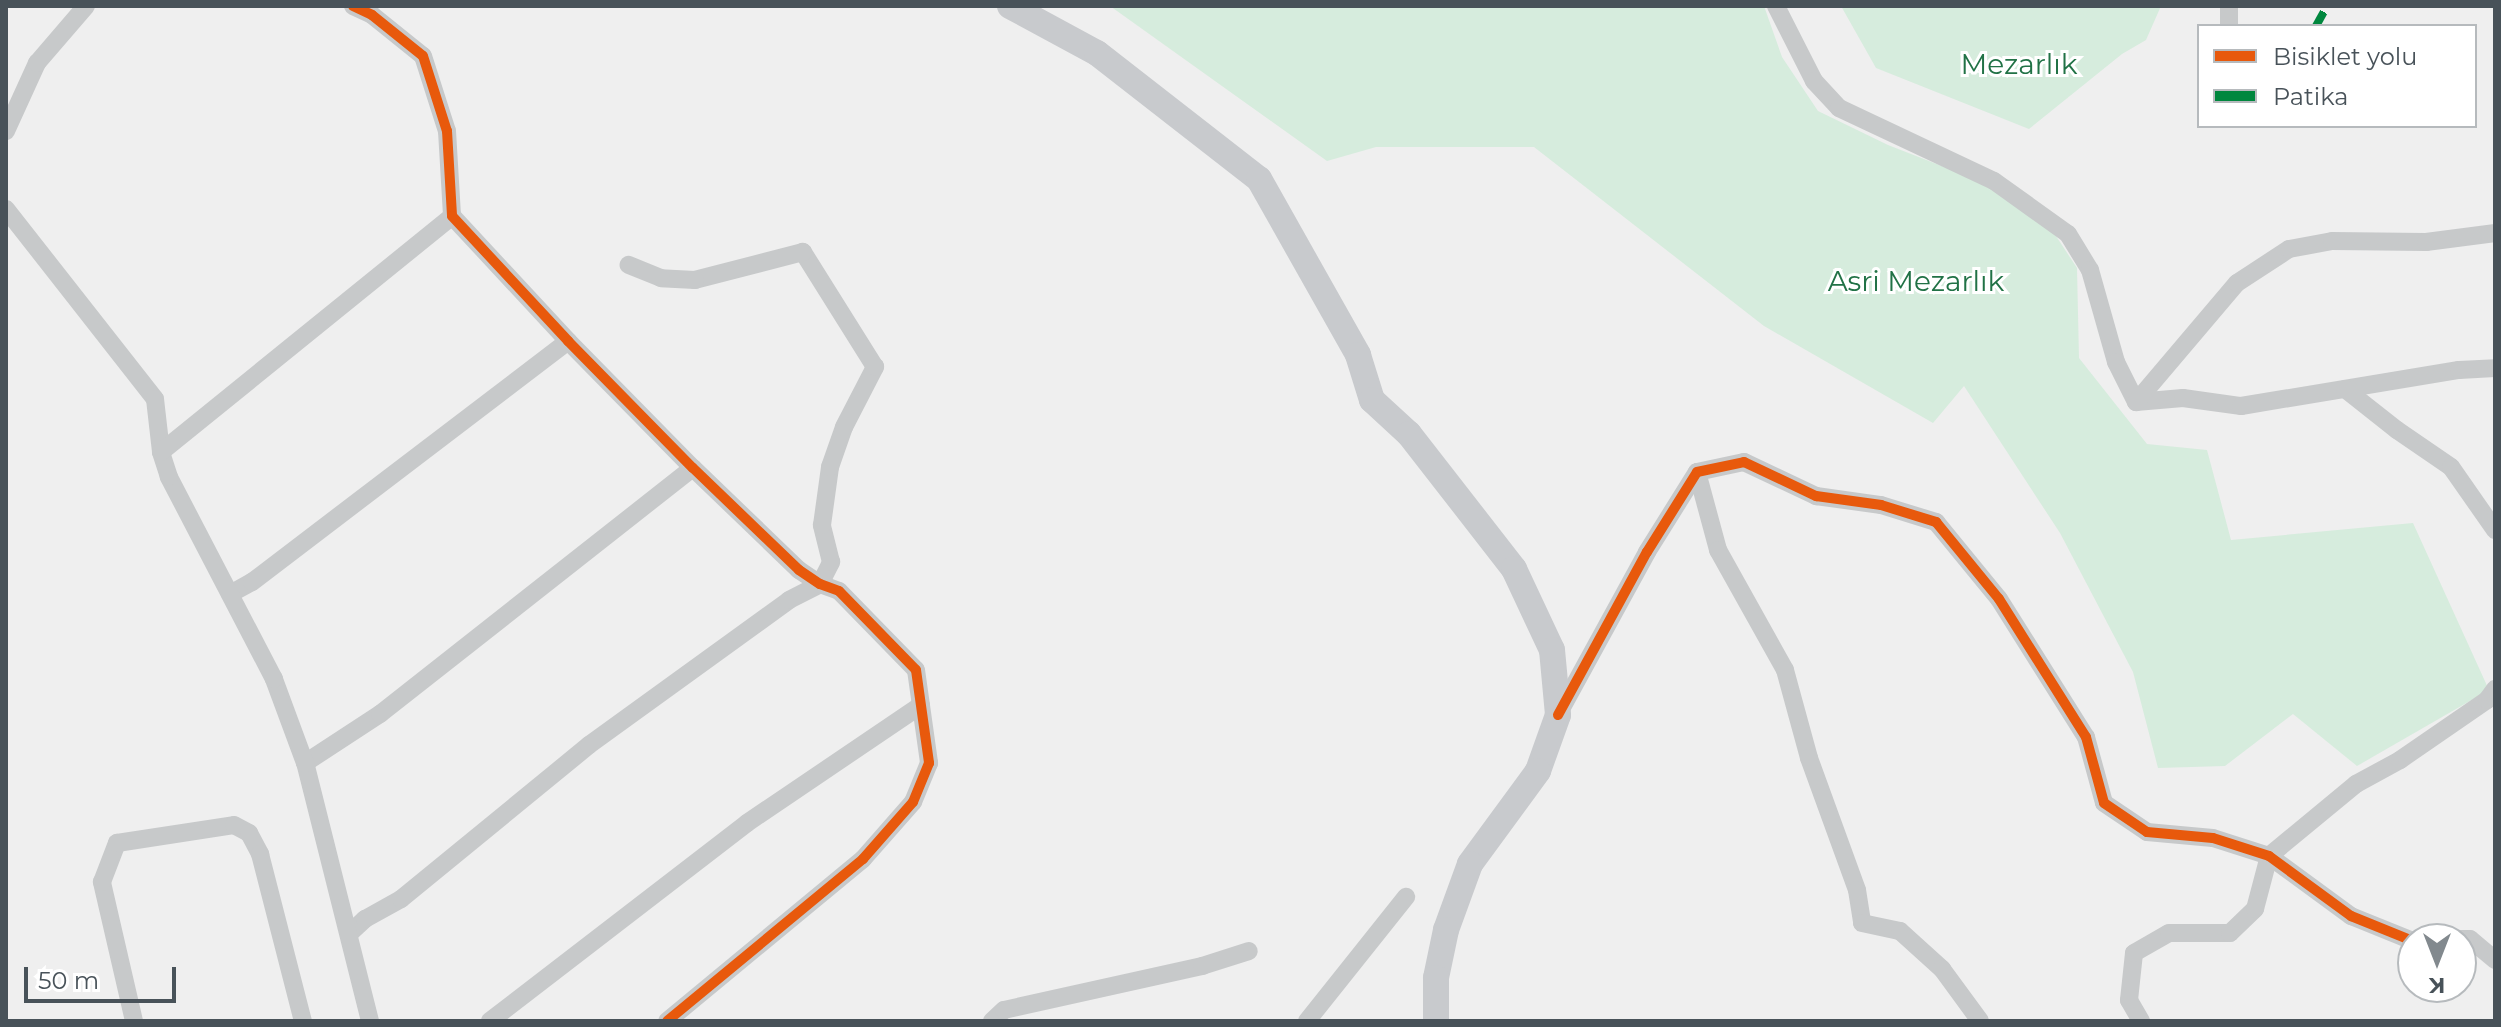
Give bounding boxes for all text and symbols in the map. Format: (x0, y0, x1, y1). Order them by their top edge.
legend (2197, 24, 2477, 128)
text: Bisiklet yolu (2273, 42, 2417, 71)
park label: Mezarlık (1960, 47, 2078, 81)
text: Patika (2273, 82, 2349, 111)
park label: Asri Mezarlık (1828, 264, 2004, 298)
north arrow (2397, 923, 2477, 1003)
scale bar (28, 951, 180, 1001)
text: 50 m (38, 966, 99, 995)
text: K (2429, 972, 2445, 999)

